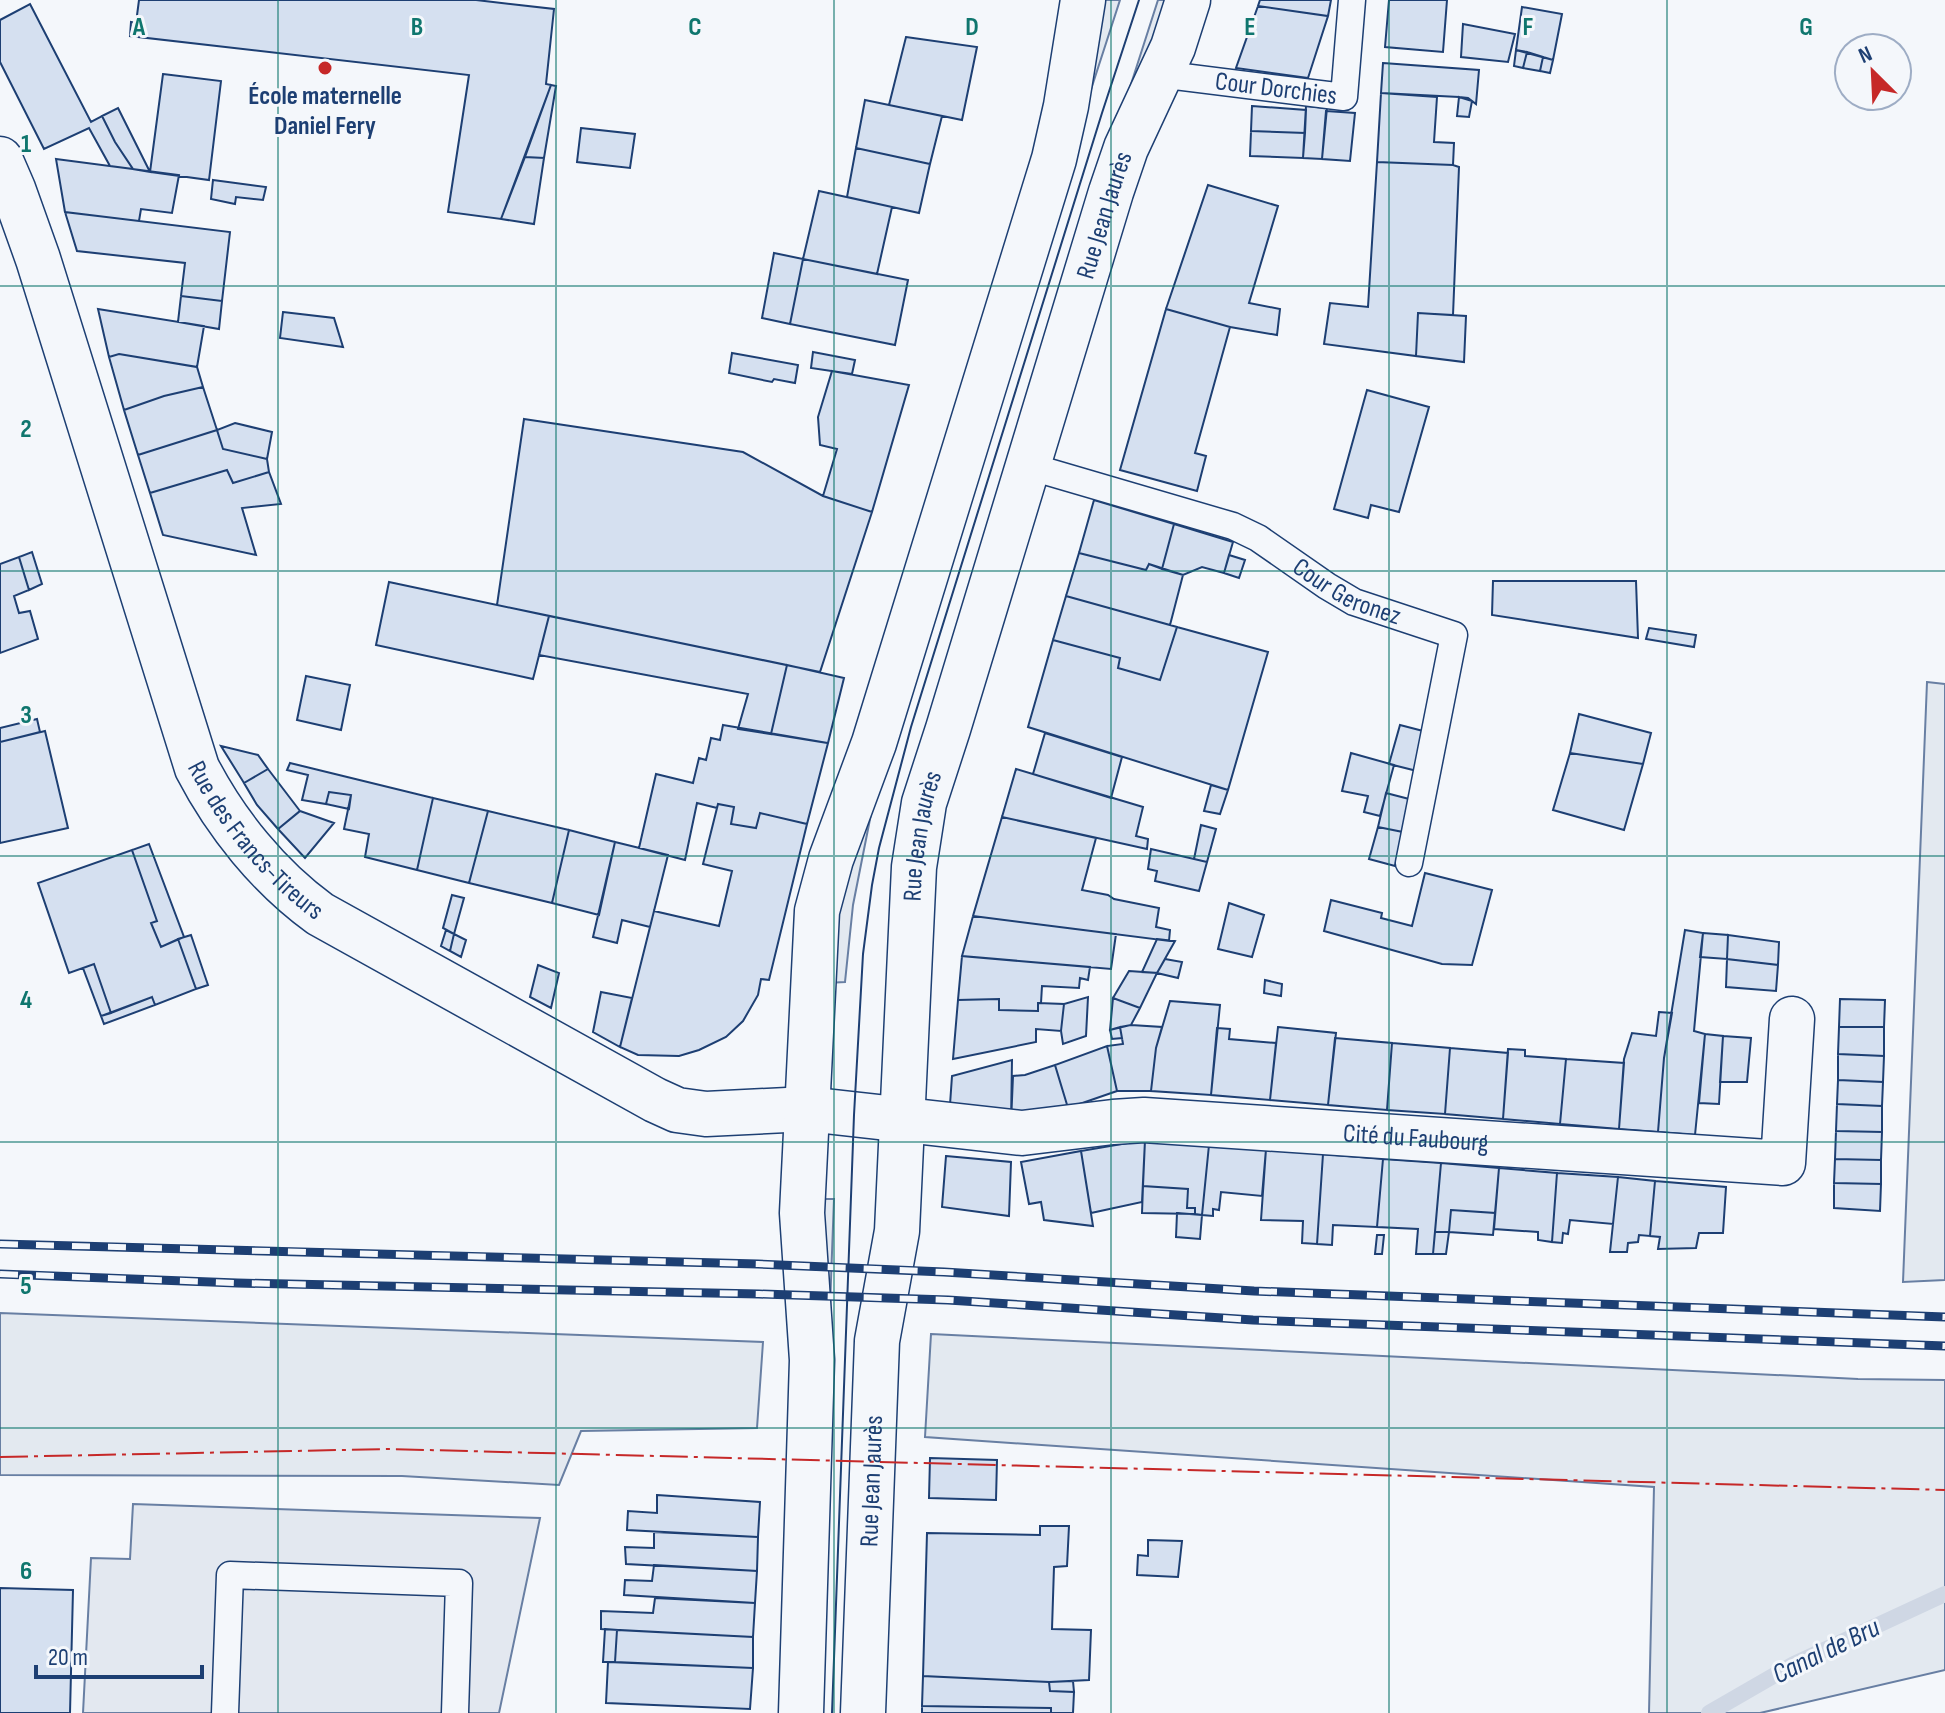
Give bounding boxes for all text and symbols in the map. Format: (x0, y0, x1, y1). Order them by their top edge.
text: A (132, 12, 146, 43)
text: B (411, 12, 423, 43)
text: C (688, 12, 702, 43)
text: D (965, 12, 979, 43)
text: E (1244, 12, 1256, 43)
text: F (1523, 12, 1534, 43)
text: G (1799, 12, 1813, 43)
north arrow (1833, 32, 1913, 112)
text: N (1855, 40, 1876, 70)
marker: École maternelle Daniel Fery (316, 59, 334, 77)
street label: Cour Dorchies (1213, 66, 1339, 111)
place label: École maternelle Daniel Fery (248, 81, 402, 142)
text: 1 (21, 129, 31, 160)
street label: Rue Jean Jaurès (1070, 148, 1139, 283)
text: 2 (20, 414, 32, 445)
street label: Cour Geronez (1287, 551, 1405, 632)
text: 3 (20, 700, 32, 731)
street label: Rue des Francs-Tireurs (181, 756, 330, 927)
street label: Rue Jean Jaurès (897, 767, 949, 902)
text: 4 (20, 985, 32, 1016)
street label: Cité du Faubourg (1342, 1118, 1489, 1159)
text: 5 (20, 1271, 32, 1302)
street label: Rue Jean Jaurès (854, 1415, 890, 1548)
text: 6 (20, 1556, 32, 1587)
water label: Canal de Bru (1767, 1611, 1886, 1691)
scale bar (36, 1629, 202, 1679)
text: 20 m (48, 1643, 88, 1672)

